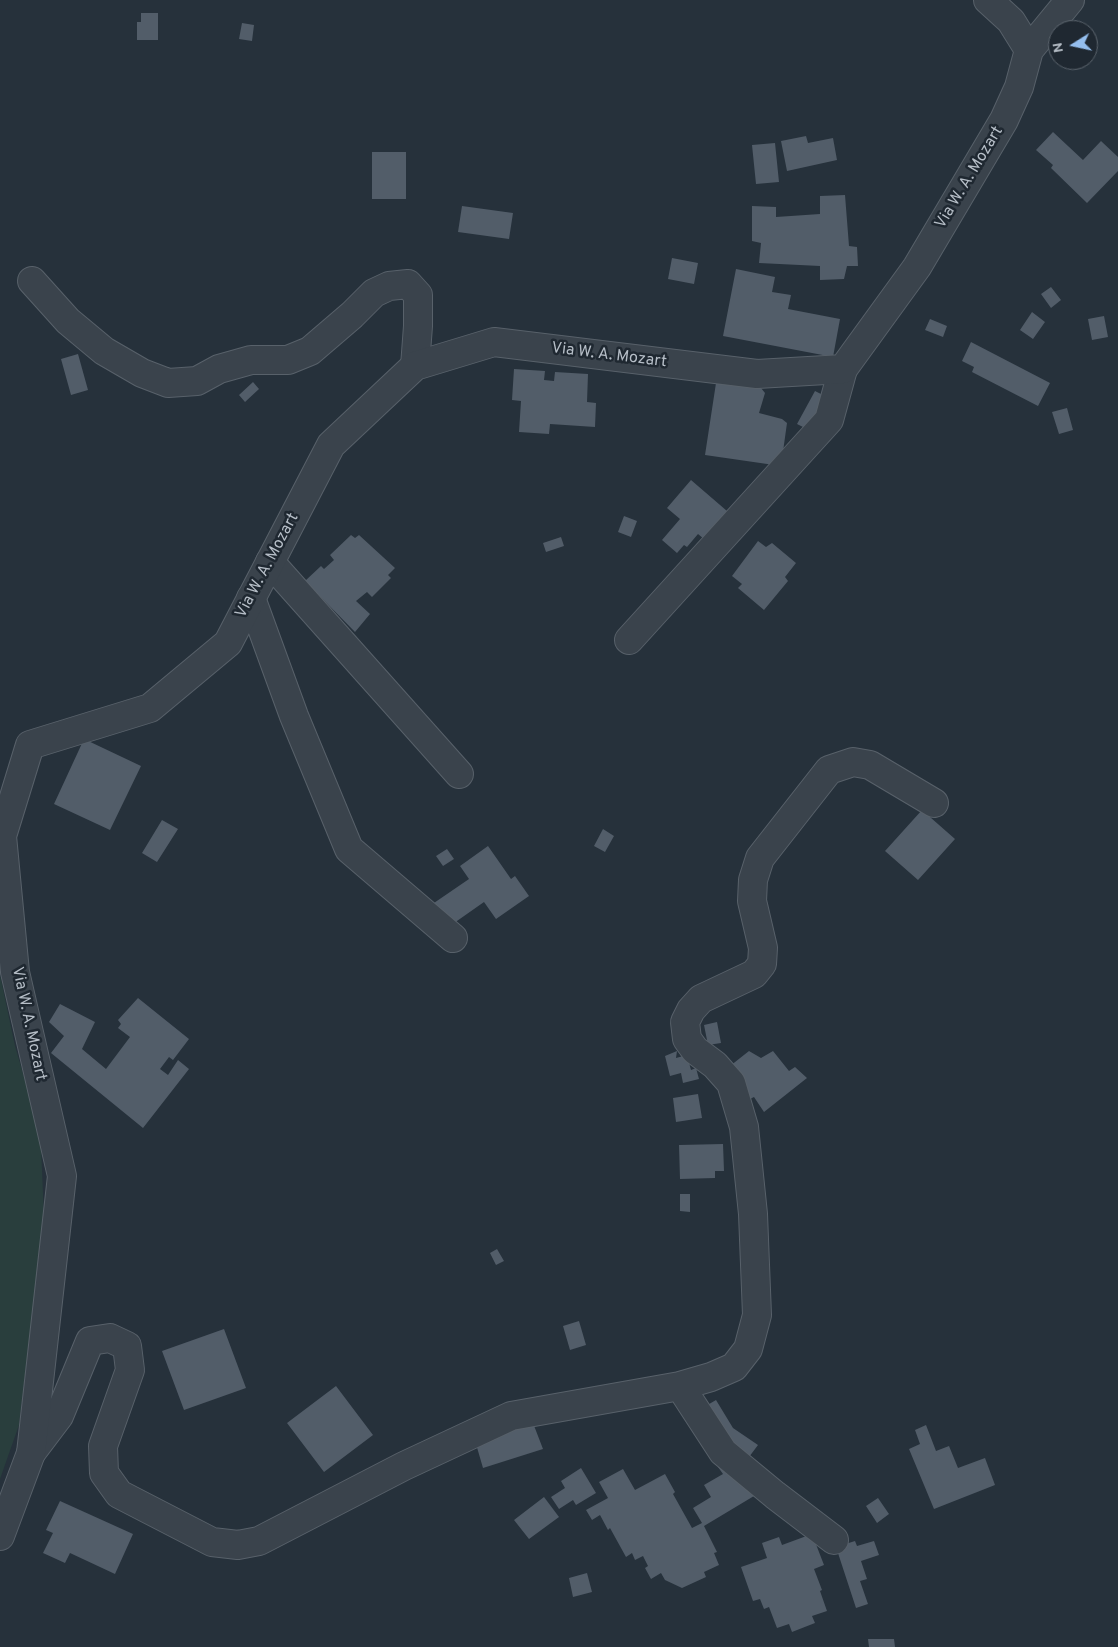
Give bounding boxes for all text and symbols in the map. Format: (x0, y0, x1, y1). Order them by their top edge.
north arrow (1048, 20, 1098, 70)
text: N (1049, 41, 1068, 54)
street label: Via W. A. Mozart (932, 123, 1008, 233)
street label: Via W. A. Mozart (550, 339, 668, 373)
street label: Via W. A. Mozart (232, 510, 304, 622)
street label: Via W. A. Mozart (7, 965, 49, 1083)

